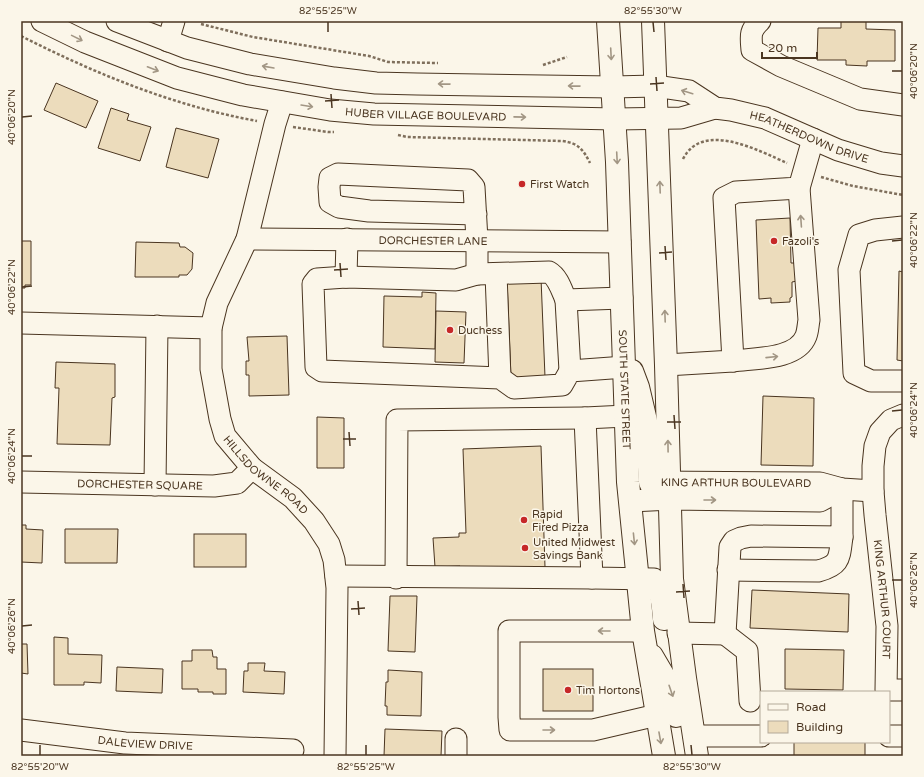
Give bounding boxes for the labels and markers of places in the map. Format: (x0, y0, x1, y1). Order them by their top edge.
place label: First Watch (530, 178, 589, 191)
marker: First Watch (517, 179, 527, 189)
place label: Fazoli's (782, 235, 819, 248)
marker: Fazoli's (769, 236, 779, 246)
place label: Duchess (458, 324, 502, 337)
marker: Duchess (445, 325, 455, 335)
place label: Rapid Fired Pizza (532, 508, 589, 534)
marker: Rapid Fired Pizza (519, 515, 529, 525)
place label: United Midwest Savings Bank (533, 536, 615, 562)
marker: United Midwest Savings Bank (520, 543, 530, 553)
place label: Tim Hortons (576, 684, 640, 697)
marker: Tim Hortons (563, 685, 573, 695)

